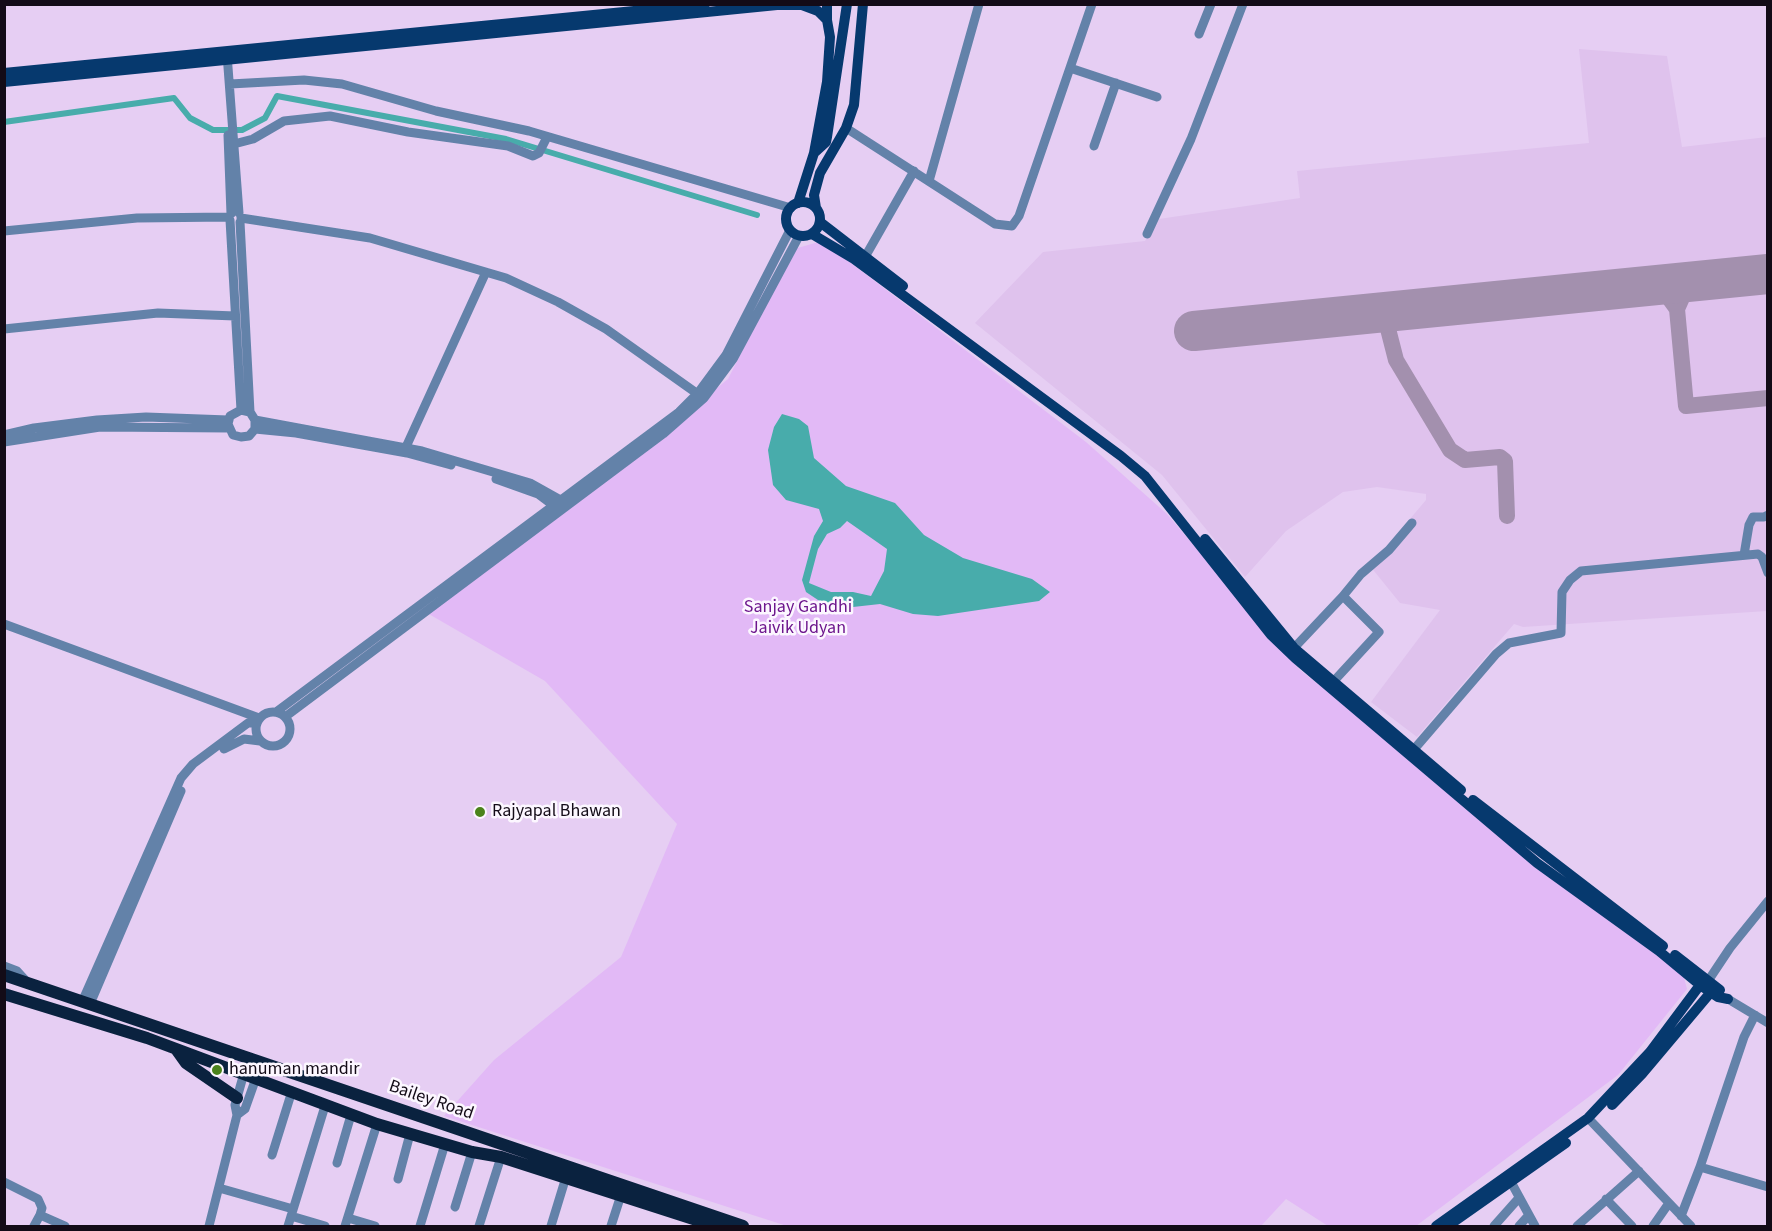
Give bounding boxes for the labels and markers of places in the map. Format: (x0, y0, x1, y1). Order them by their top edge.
place label: Rajyapal Bhawan (492, 801, 621, 823)
marker: Rajyapal Bhawan (473, 805, 487, 819)
place label: hanuman mandir (229, 1059, 359, 1081)
marker: hanuman mandir (210, 1063, 224, 1077)

